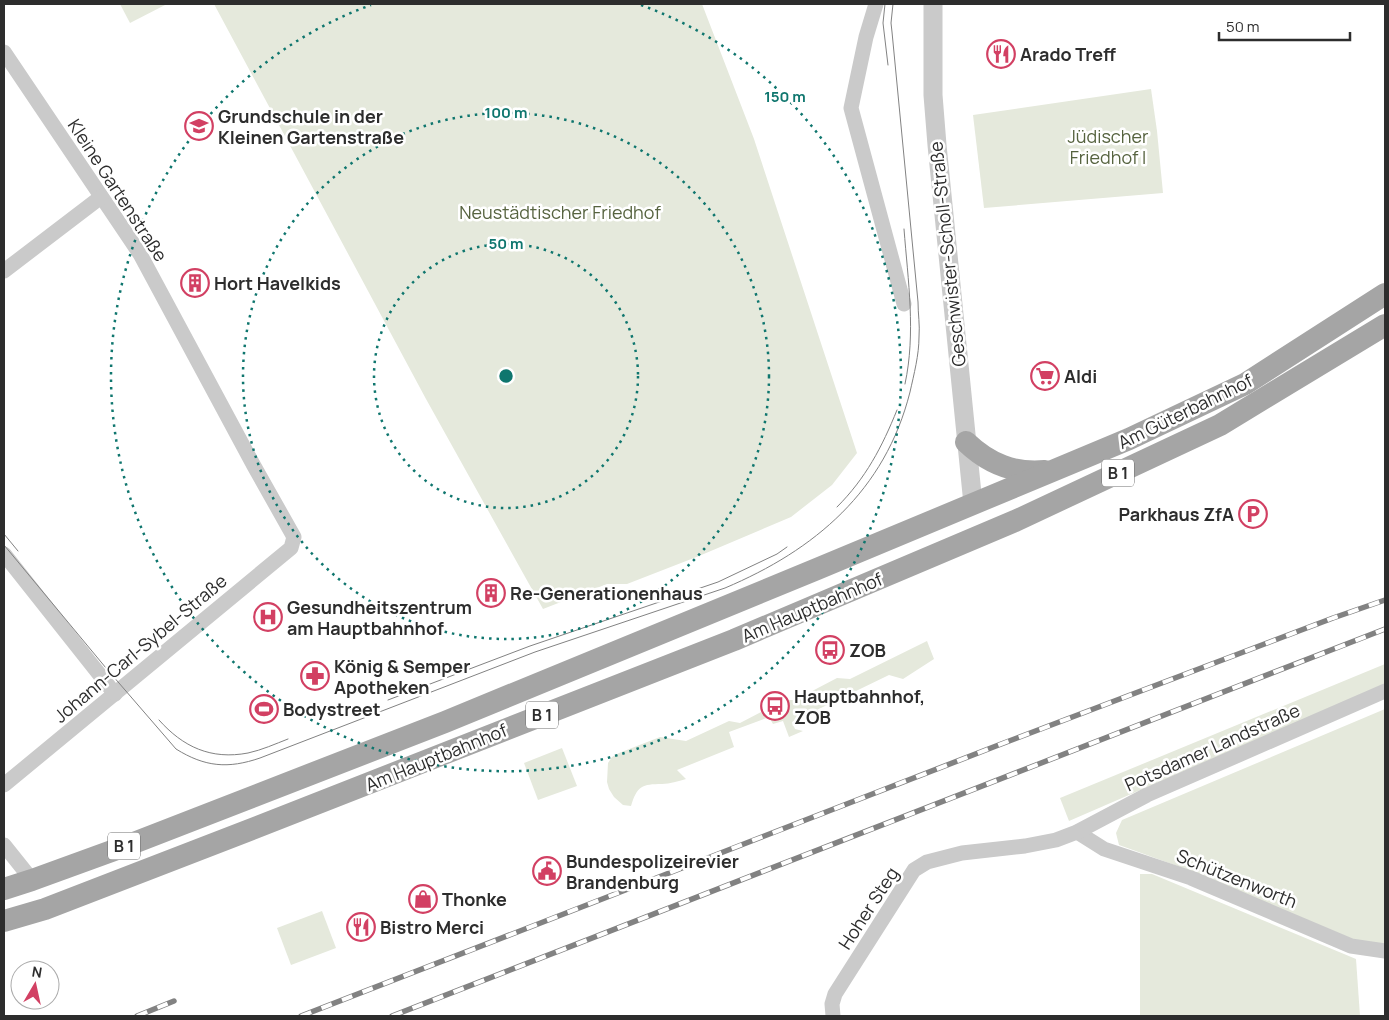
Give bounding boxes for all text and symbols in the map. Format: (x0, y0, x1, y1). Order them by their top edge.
scale bar (1219, 10, 1350, 42)
text: 50 m (1226, 16, 1260, 37)
restaurant icon: Arado Treff (986, 39, 1016, 69)
place label: Arado Treff (1020, 42, 1116, 66)
text: 150 m (764, 86, 806, 107)
text: 100 m (485, 102, 527, 123)
place label: Grundschule in der Kleinen Gartenstraße (218, 104, 404, 149)
school or university icon: Grundschule in der Kleinen Gartenstraße (184, 111, 214, 141)
street label: Kleine Gartenstraße (63, 114, 173, 266)
park label: Jüdischer Friedhof I (1067, 124, 1149, 169)
street label: Geschwister-Scholl-Straße (923, 140, 971, 368)
park label: Neustädtischer Friedhof (459, 200, 661, 224)
text: 50 m (488, 233, 524, 254)
building icon: Hort Havelkids (180, 268, 210, 298)
place label: Hort Havelkids (214, 271, 341, 295)
supermarket icon: Aldi (1030, 361, 1060, 391)
place label: Aldi (1064, 364, 1097, 388)
centre of rings (497, 367, 515, 385)
street label: Am Güterbahnhof (1114, 368, 1257, 454)
road number: B 1 (1102, 459, 1134, 486)
parking icon: Parkhaus ZfA (1238, 499, 1268, 529)
place label: Parkhaus ZfA (1118, 502, 1234, 526)
street label: Am Hauptbahnhof (738, 566, 887, 648)
street label: Johann-Carl-Sybel-Straße (48, 568, 232, 728)
building icon: Re-Generationenhaus (476, 578, 506, 608)
place label: Re-Generationenhaus (510, 581, 703, 605)
place label: Gesundheitszentrum am Hauptbahnhof (287, 595, 472, 640)
hospital icon: Gesundheitszentrum am Hauptbahnhof (253, 602, 283, 632)
bus stop icon: ZOB (815, 635, 845, 665)
place label: ZOB (849, 638, 886, 662)
place label: König & Semper Apotheken (334, 654, 470, 699)
pharmacy icon: König & Semper Apotheken (300, 661, 330, 691)
place label: Hauptbahnhof, ZOB (794, 684, 925, 729)
bus stop icon: Hauptbahnhof, ZOB (760, 691, 790, 721)
sports icon: Bodystreet (249, 694, 279, 724)
place label: Bodystreet (283, 697, 381, 721)
street label: Potsdamer Landstraße (1121, 698, 1303, 796)
road number: B 1 (526, 702, 558, 728)
street label: Am Hauptbahnhof (362, 717, 511, 796)
road number: B 1 (108, 832, 140, 859)
street label: Schützenworth (1173, 843, 1301, 913)
place label: Bundespolizeirevier Brandenburg (566, 849, 739, 894)
public building icon: Bundespolizeirevier Brandenburg (532, 856, 562, 886)
street label: Hoher Steg (832, 862, 904, 954)
shop icon: Thonke (408, 884, 438, 914)
place label: Thonke (442, 887, 507, 911)
restaurant icon: Bistro Merci (346, 912, 376, 942)
place label: Bistro Merci (380, 915, 484, 939)
north arrow (10, 960, 60, 1010)
text: N (31, 961, 44, 982)

